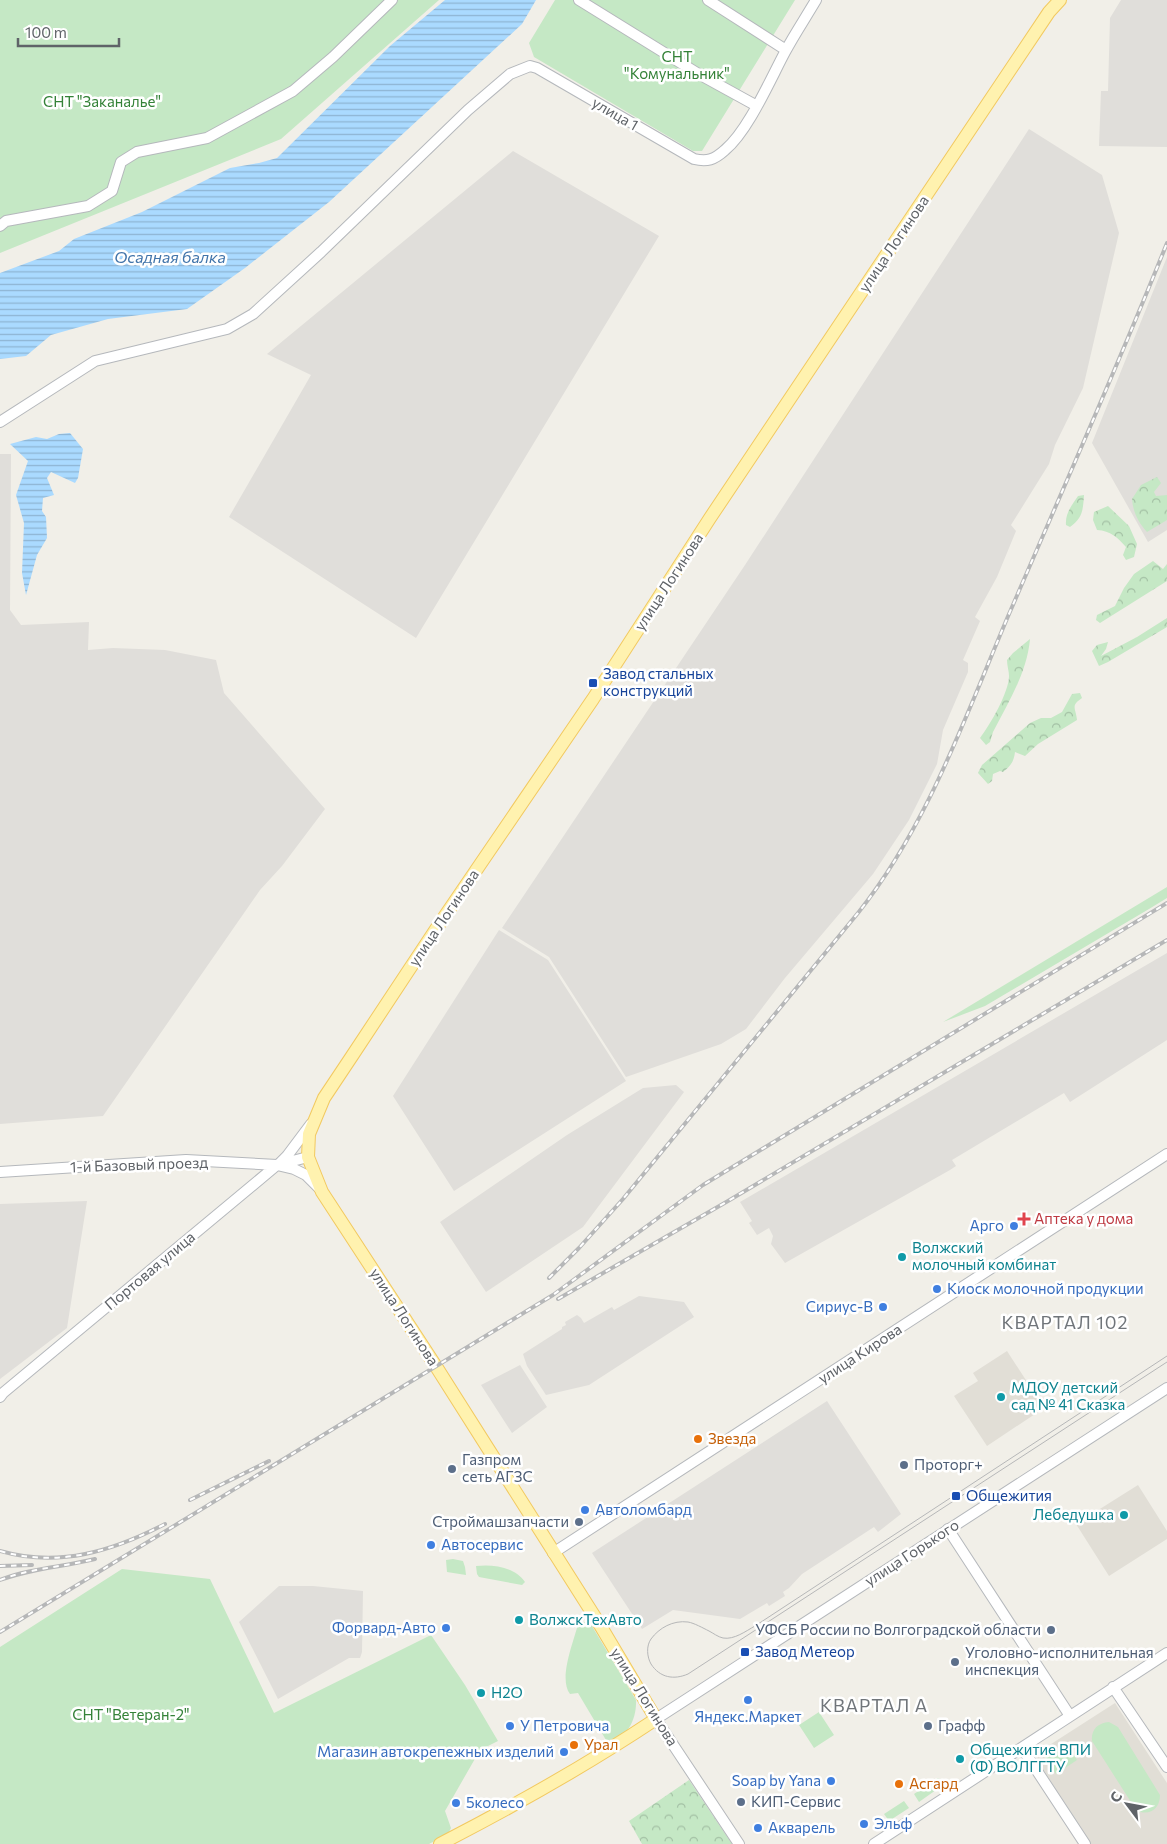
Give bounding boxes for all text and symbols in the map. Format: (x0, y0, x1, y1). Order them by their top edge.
scale bar (18, 15, 119, 47)
text: 100 m (25, 23, 67, 41)
park label: СНТ "Комунальник" (624, 47, 730, 82)
park label: СНТ "Заканалье" (43, 92, 161, 110)
street label: улица 1 (589, 93, 642, 134)
street label: улица Логинова (854, 192, 932, 295)
water label: Осадная балка (114, 247, 226, 266)
street label: улица Логинова (630, 529, 706, 634)
place label: Завод стальных конструкций (603, 664, 714, 699)
marker: Завод стальных конструкций (587, 677, 599, 689)
street label: улица Логинова (404, 866, 482, 969)
street label: 1-й Базовый проезд (70, 1153, 209, 1175)
place label: Аптека у дома (1034, 1209, 1133, 1227)
marker: Аптека у дома (1018, 1213, 1030, 1225)
place label: Арго (969, 1216, 1004, 1234)
marker: Арго (1008, 1220, 1020, 1232)
street label: Портовая улица (101, 1227, 198, 1313)
place label: Волжский молочный комбинат (912, 1238, 1056, 1273)
marker: Волжский молочный комбинат (896, 1251, 908, 1263)
street label: улица Логинова (367, 1264, 443, 1369)
place label: Киоск молочной продукции (947, 1279, 1144, 1297)
marker: Киоск молочной продукции (931, 1283, 943, 1295)
place label: Сириус-В (806, 1297, 873, 1315)
marker: Сириус-В (877, 1301, 889, 1313)
district label: КВАРТАЛ 102 (1001, 1311, 1129, 1333)
street label: улица Кирова (814, 1319, 905, 1387)
place label: МДОУ детский сад № 41 Сказка (1011, 1378, 1125, 1413)
marker: МДОУ детский сад № 41 Сказка (995, 1391, 1007, 1403)
place label: Звезда (708, 1429, 756, 1447)
marker: Звезда (692, 1433, 704, 1445)
place label: Газпром сеть АГЗС (462, 1450, 533, 1485)
place label: Проторг+ (914, 1455, 983, 1473)
marker: Проторг+ (898, 1459, 910, 1471)
marker: Газпром сеть АГЗС (446, 1463, 458, 1475)
place label: Общежития (966, 1486, 1052, 1504)
marker: Общежития (950, 1490, 962, 1502)
place label: Автоломбард (595, 1500, 692, 1518)
marker: Автоломбард (579, 1504, 591, 1516)
place label: Лебедушка (1033, 1505, 1114, 1523)
marker: Лебедушка (1118, 1509, 1130, 1521)
place label: Строймашзапчасти (432, 1512, 569, 1530)
street label: улица Горького (861, 1515, 962, 1589)
marker: Строймашзапчасти (573, 1516, 585, 1528)
place label: Автосервис (441, 1535, 523, 1553)
marker: Автосервис (425, 1539, 437, 1551)
place label: ВолжскТехАвто (529, 1610, 642, 1628)
marker: ВолжскТехАвто (513, 1614, 525, 1626)
place label: Форвард-Авто (332, 1618, 436, 1636)
place label: УФСБ России по Волгоградской области (755, 1620, 1041, 1638)
marker: Форвард-Авто (440, 1622, 452, 1634)
marker: УФСБ России по Волгоградской области (1045, 1624, 1057, 1636)
place label: Завод Метеор (755, 1642, 855, 1660)
place label: Уголовно-исполнительная инспекция (965, 1643, 1154, 1678)
street label: улица Логинова (607, 1644, 682, 1749)
marker: Завод Метеор (739, 1646, 751, 1658)
marker: Уголовно-исполнительная инспекция (949, 1656, 961, 1668)
place label: H2O (491, 1683, 523, 1701)
marker: H2O (475, 1687, 487, 1699)
marker: Яндекс.Маркет (742, 1694, 754, 1706)
district label: КВАРТАЛ А (820, 1694, 928, 1716)
park label: СНТ "Ветеран-2" (72, 1705, 190, 1723)
place label: Яндекс.Маркет (694, 1707, 802, 1725)
place label: У Петровича (520, 1716, 609, 1734)
place label: Графф (938, 1716, 986, 1734)
marker: У Петровича (504, 1720, 516, 1732)
marker: Графф (922, 1720, 934, 1732)
place label: Урал (584, 1735, 618, 1753)
marker: Урал (568, 1739, 580, 1751)
place label: Общежитие ВПИ (Ф) ВОЛГГТУ (970, 1740, 1091, 1775)
place label: Магазин автокрепежных изделий (317, 1742, 554, 1760)
marker: Магазин автокрепежных изделий (558, 1746, 570, 1758)
marker: Общежитие ВПИ (Ф) ВОЛГГТУ (954, 1753, 966, 1765)
place label: Soap by Yana (732, 1771, 821, 1789)
place label: Асгард (909, 1774, 959, 1792)
marker: Soap by Yana (825, 1775, 837, 1787)
marker: Асгард (893, 1778, 905, 1790)
north arrow (1102, 1779, 1152, 1829)
text: С (1106, 1788, 1125, 1805)
place label: КИП-Сервис (751, 1792, 841, 1810)
place label: 5колесо (466, 1793, 524, 1811)
marker: КИП-Сервис (735, 1796, 747, 1808)
marker: 5колесо (450, 1797, 462, 1809)
place label: Эльф (874, 1814, 912, 1832)
place label: Акварель (768, 1818, 835, 1836)
marker: Эльф (858, 1818, 870, 1830)
marker: Акварель (752, 1822, 764, 1834)

